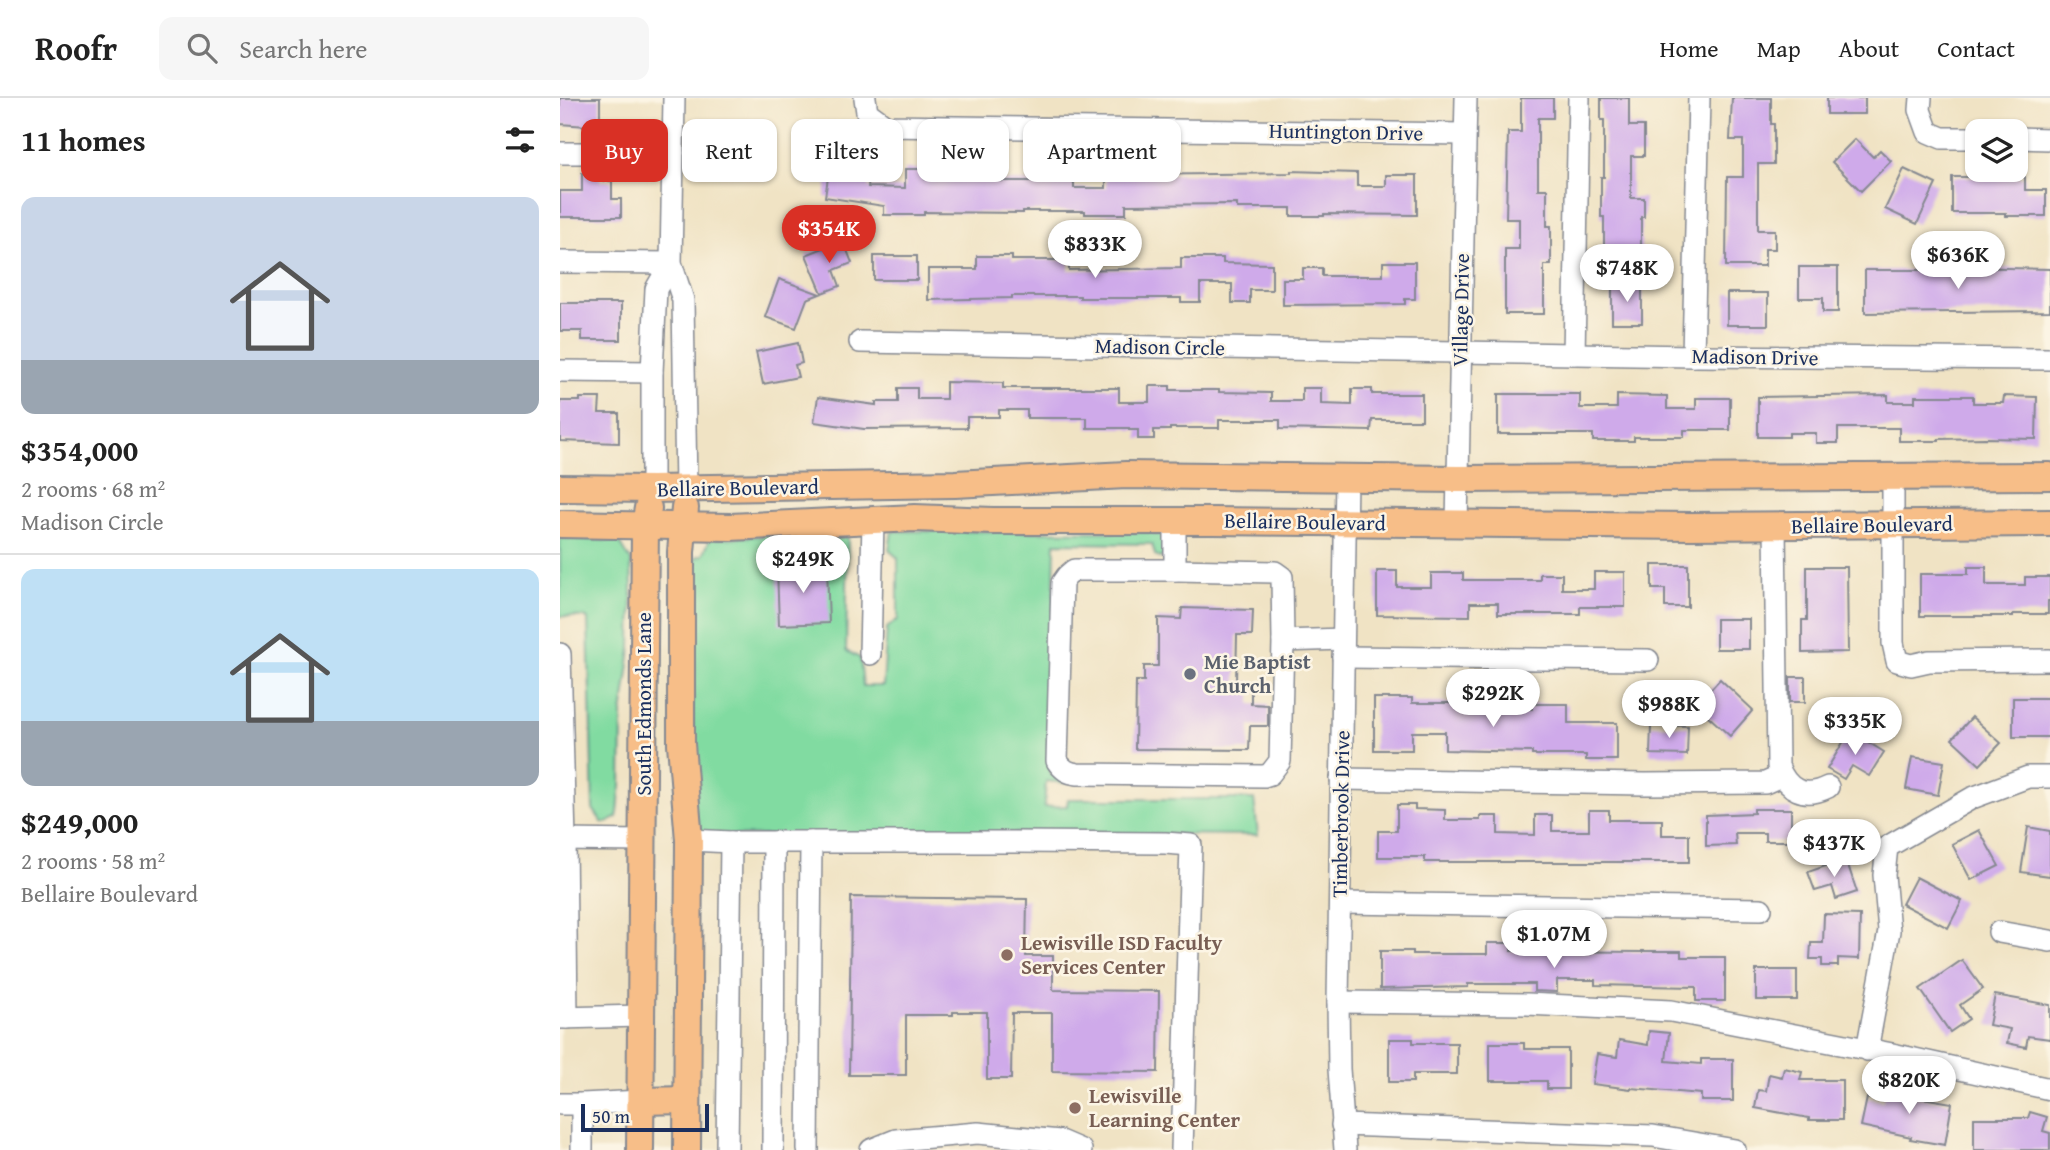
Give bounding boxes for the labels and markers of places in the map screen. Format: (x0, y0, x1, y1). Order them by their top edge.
pin: $354K (780, 206, 878, 265)
pin: $833K (1046, 220, 1144, 280)
pin: $636K (1909, 232, 2007, 291)
pin: $748K (1578, 244, 1676, 304)
pin: $249K (754, 536, 852, 595)
place label: Mie Baptist Church (1204, 646, 1311, 701)
marker: Mie Baptist Church (1182, 666, 1198, 682)
pin: $292K (1444, 670, 1542, 729)
pin: $988K (1620, 680, 1718, 740)
pin: $335K (1806, 698, 1904, 757)
pin: $437K (1785, 820, 1883, 879)
pin: $1.07M (1497, 910, 1611, 970)
place label: Lewisville ISD Faculty Services Center (1021, 927, 1223, 982)
marker: Lewisville ISD Faculty Services Center (999, 947, 1015, 963)
pin: $820K (1860, 1056, 1958, 1116)
place label: Lewisville Learning Center (1089, 1080, 1241, 1135)
marker: Lewisville Learning Center (1067, 1100, 1083, 1116)

